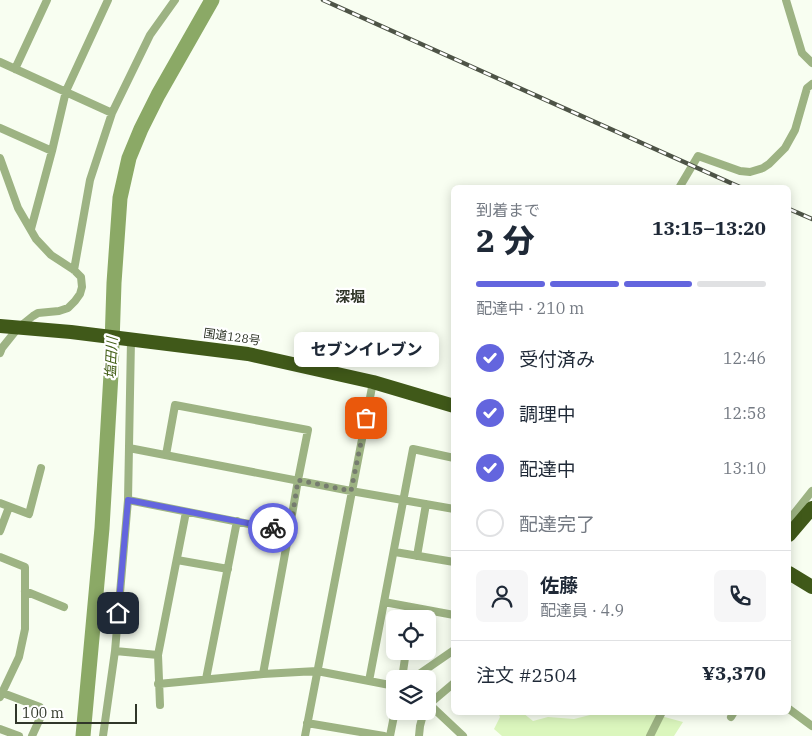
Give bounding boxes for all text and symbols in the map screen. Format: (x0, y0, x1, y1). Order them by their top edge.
text: 到着まで (476, 200, 540, 220)
text: 13:15–13:20 (652, 216, 766, 240)
text: 2 分 (476, 219, 535, 261)
district label: 深堀 (335, 287, 365, 306)
text: 配達中 · 210 m (476, 298, 584, 318)
street label: 国道128号 (203, 325, 262, 348)
callout: セブンイレブン (294, 333, 438, 368)
water label: 塩田川 (101, 335, 121, 379)
text: セブンイレブン (310, 339, 423, 359)
icon: check (476, 344, 504, 372)
text: 受付済み (519, 347, 595, 371)
text: 12:46 (723, 348, 766, 368)
pin (345, 397, 387, 439)
icon: check (476, 399, 504, 427)
text: 調理中 (519, 402, 576, 426)
text: 12:58 (723, 403, 766, 423)
icon: bag (352, 404, 380, 432)
icon: check (476, 454, 504, 482)
text: 配達中 (519, 457, 576, 481)
text: 13:10 (723, 458, 766, 478)
courier (248, 503, 298, 553)
text: 配達完了 (519, 512, 595, 536)
icon: bike (259, 514, 287, 542)
button: person (476, 570, 528, 622)
button: phone (714, 570, 766, 622)
text: 佐藤 (540, 573, 578, 597)
pin (97, 592, 139, 634)
icon: home (104, 599, 132, 627)
text: 配達員 · 4.9 (540, 600, 624, 620)
map controls (386, 610, 436, 720)
button: locate (386, 610, 436, 660)
text: ¥3,370 (702, 661, 766, 685)
text: 注文 #2504 (476, 663, 577, 687)
button: layers (386, 670, 436, 720)
scale bar (15, 701, 138, 724)
text: 100 m (22, 704, 64, 722)

